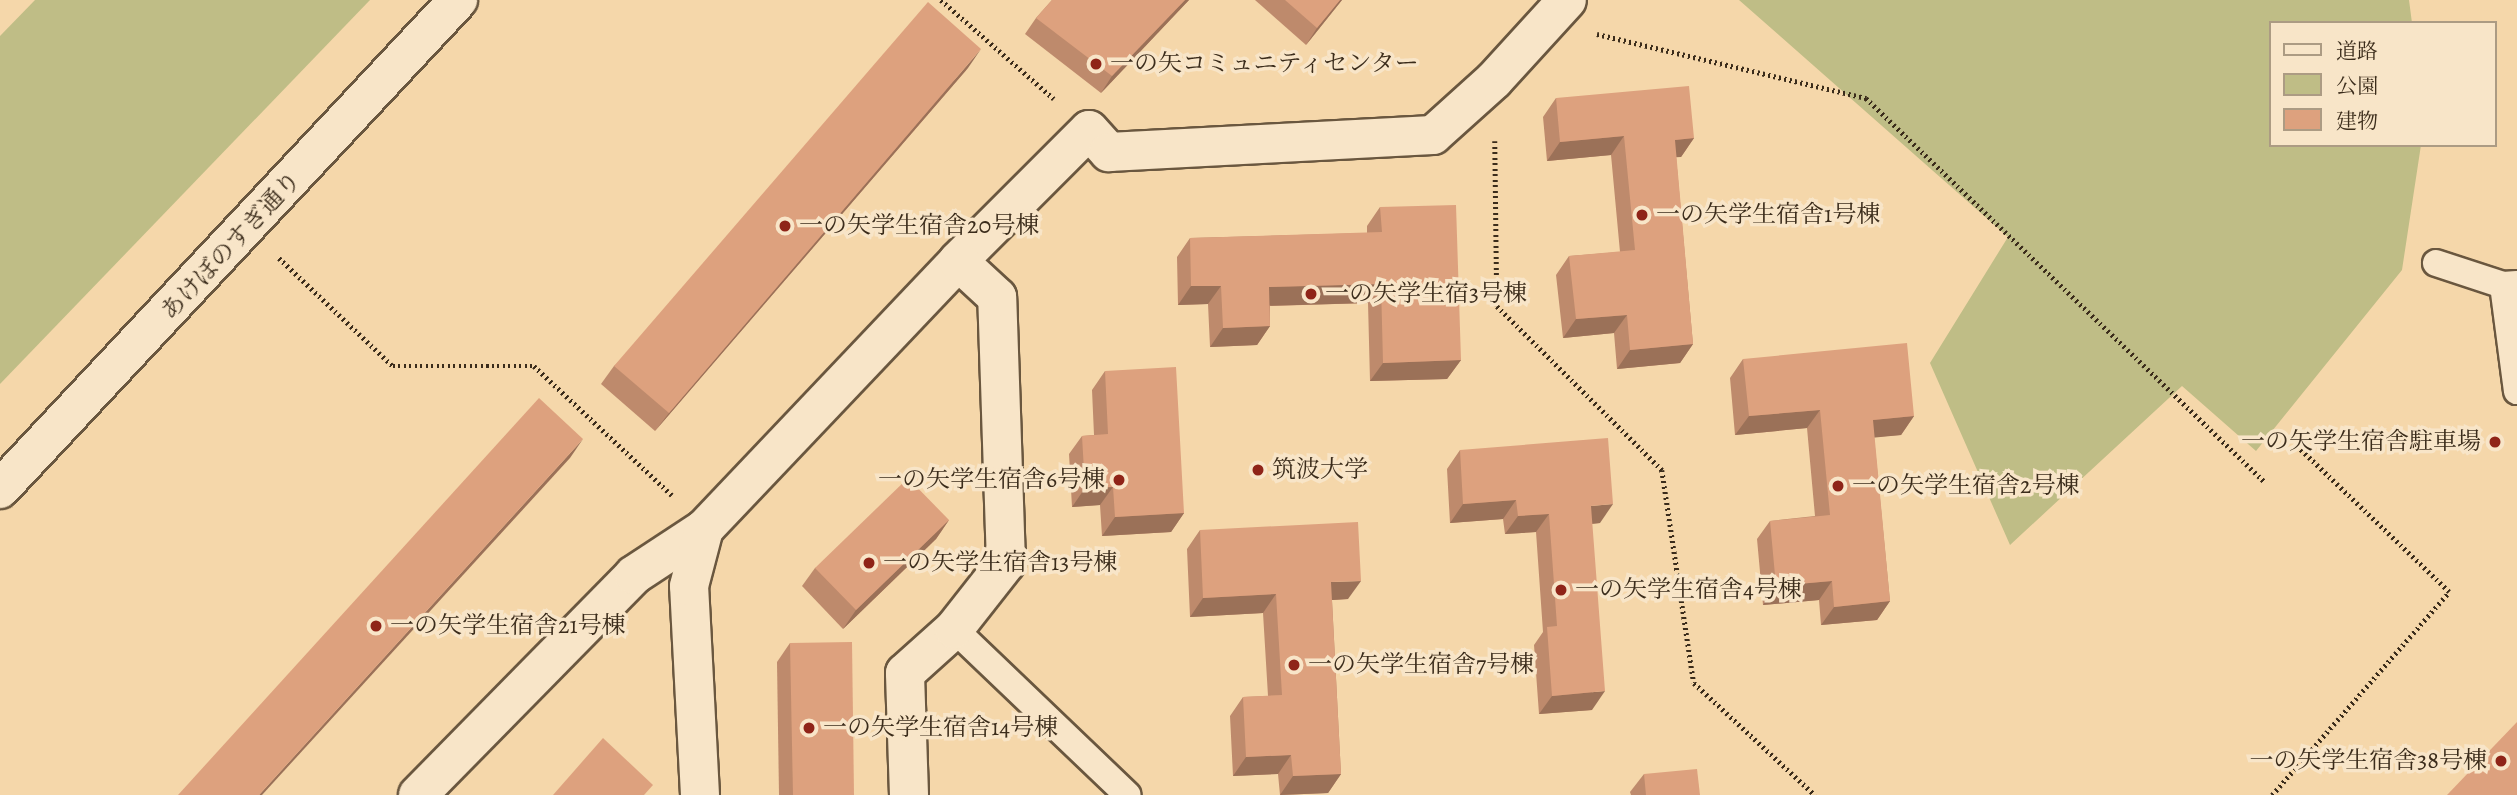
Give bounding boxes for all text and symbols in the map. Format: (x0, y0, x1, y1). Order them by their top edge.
legend (2268, 21, 2496, 147)
text: 道路 (2336, 37, 2378, 65)
place label: 一の矢コミュニティセンター (1110, 50, 1422, 78)
marker: 一の矢コミュニティセンター (1088, 56, 1104, 72)
text: 公園 (2336, 72, 2378, 100)
text: 建物 (2336, 107, 2378, 135)
street label: あけぼのすぎ通り (155, 166, 307, 326)
place label: 一の矢学生宿舎1号棟 (1656, 201, 1880, 229)
marker: 一の矢学生宿舎1号棟 (1634, 207, 1650, 223)
place label: 一の矢学生宿舎20号棟 (799, 212, 1039, 240)
marker: 一の矢学生宿舎20号棟 (777, 218, 793, 234)
place label: 一の矢学生宿3号棟 (1325, 280, 1527, 308)
marker: 一の矢学生宿3号棟 (1303, 286, 1319, 302)
place label: 一の矢学生宿舎駐車場 (2241, 428, 2481, 456)
marker: 一の矢学生宿舎駐車場 (2487, 434, 2503, 450)
place label: 筑波大学 (1272, 456, 1368, 484)
marker: 筑波大学 (1250, 462, 1266, 478)
place label: 一の矢学生宿舎6号棟 (878, 466, 1105, 494)
marker: 一の矢学生宿舎6号棟 (1111, 472, 1127, 488)
place label: 一の矢学生宿舎2号棟 (1852, 472, 2079, 500)
marker: 一の矢学生宿舎2号棟 (1830, 478, 1846, 494)
place label: 一の矢学生宿舎13号棟 (883, 549, 1117, 577)
marker: 一の矢学生宿舎13号棟 (861, 555, 877, 571)
place label: 一の矢学生宿舎4号棟 (1575, 576, 1802, 604)
marker: 一の矢学生宿舎4号棟 (1553, 582, 1569, 598)
place label: 一の矢学生宿舎21号棟 (390, 612, 626, 640)
marker: 一の矢学生宿舎21号棟 (368, 618, 384, 634)
place label: 一の矢学生宿舎7号棟 (1308, 651, 1534, 679)
marker: 一の矢学生宿舎7号棟 (1286, 657, 1302, 673)
place label: 一の矢学生宿舎14号棟 (823, 714, 1058, 742)
marker: 一の矢学生宿舎14号棟 (801, 720, 817, 736)
place label: 一の矢学生宿舎38号棟 (2249, 747, 2487, 775)
marker: 一の矢学生宿舎38号棟 (2493, 753, 2509, 769)

